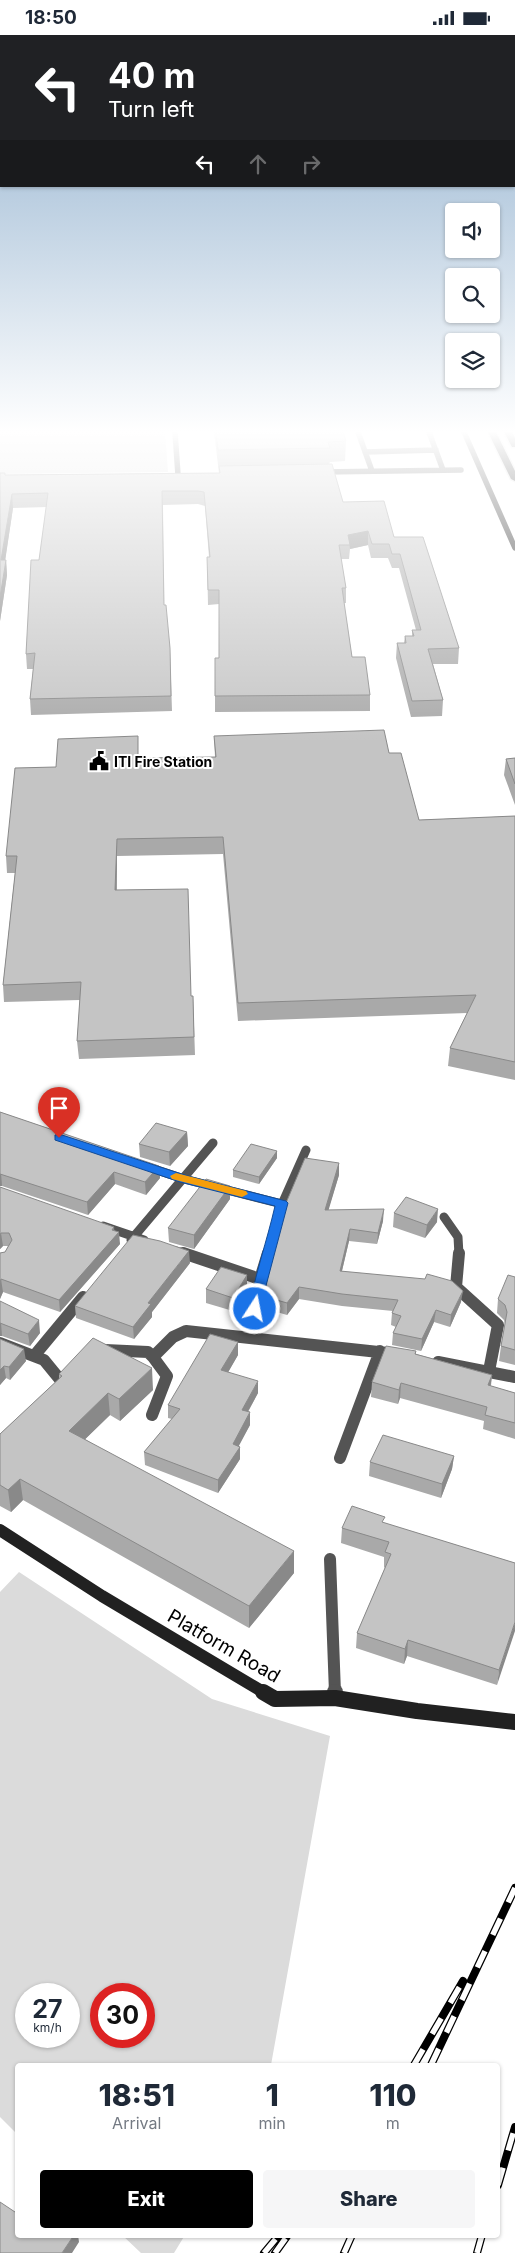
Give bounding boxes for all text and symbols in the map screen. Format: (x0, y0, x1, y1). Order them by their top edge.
text: 18:50 (25, 6, 77, 29)
text: 40 m (108, 54, 196, 96)
icon: left (25, 55, 90, 120)
text: Turn left (108, 96, 194, 122)
icon: left (191, 150, 219, 178)
icon: ahead (244, 150, 272, 178)
icon: right (297, 150, 325, 178)
map controls (445, 203, 500, 388)
button: sound (445, 203, 500, 258)
button: search (445, 268, 500, 323)
button: layers (445, 333, 500, 388)
public building icon: ITI Fire Station (88, 750, 110, 772)
place label: ITI Fire Station (114, 753, 212, 770)
pin (38, 1087, 80, 1138)
icon: arrive (45, 1094, 73, 1122)
position arrow (228, 1282, 280, 1334)
street label: Platform Road (164, 1604, 284, 1688)
speed limit sign: 30 (90, 1983, 155, 2048)
text: 27 (32, 1994, 63, 2024)
text: km/h (33, 2020, 62, 2035)
text: 18:51 (98, 2077, 175, 2113)
text: 1 (266, 2077, 279, 2113)
text: 110 (369, 2077, 417, 2113)
text: Arrival (112, 2113, 161, 2133)
text: min (258, 2113, 286, 2133)
text: m (386, 2113, 400, 2133)
button: Exit (40, 2170, 253, 2228)
button: Share (263, 2170, 475, 2228)

